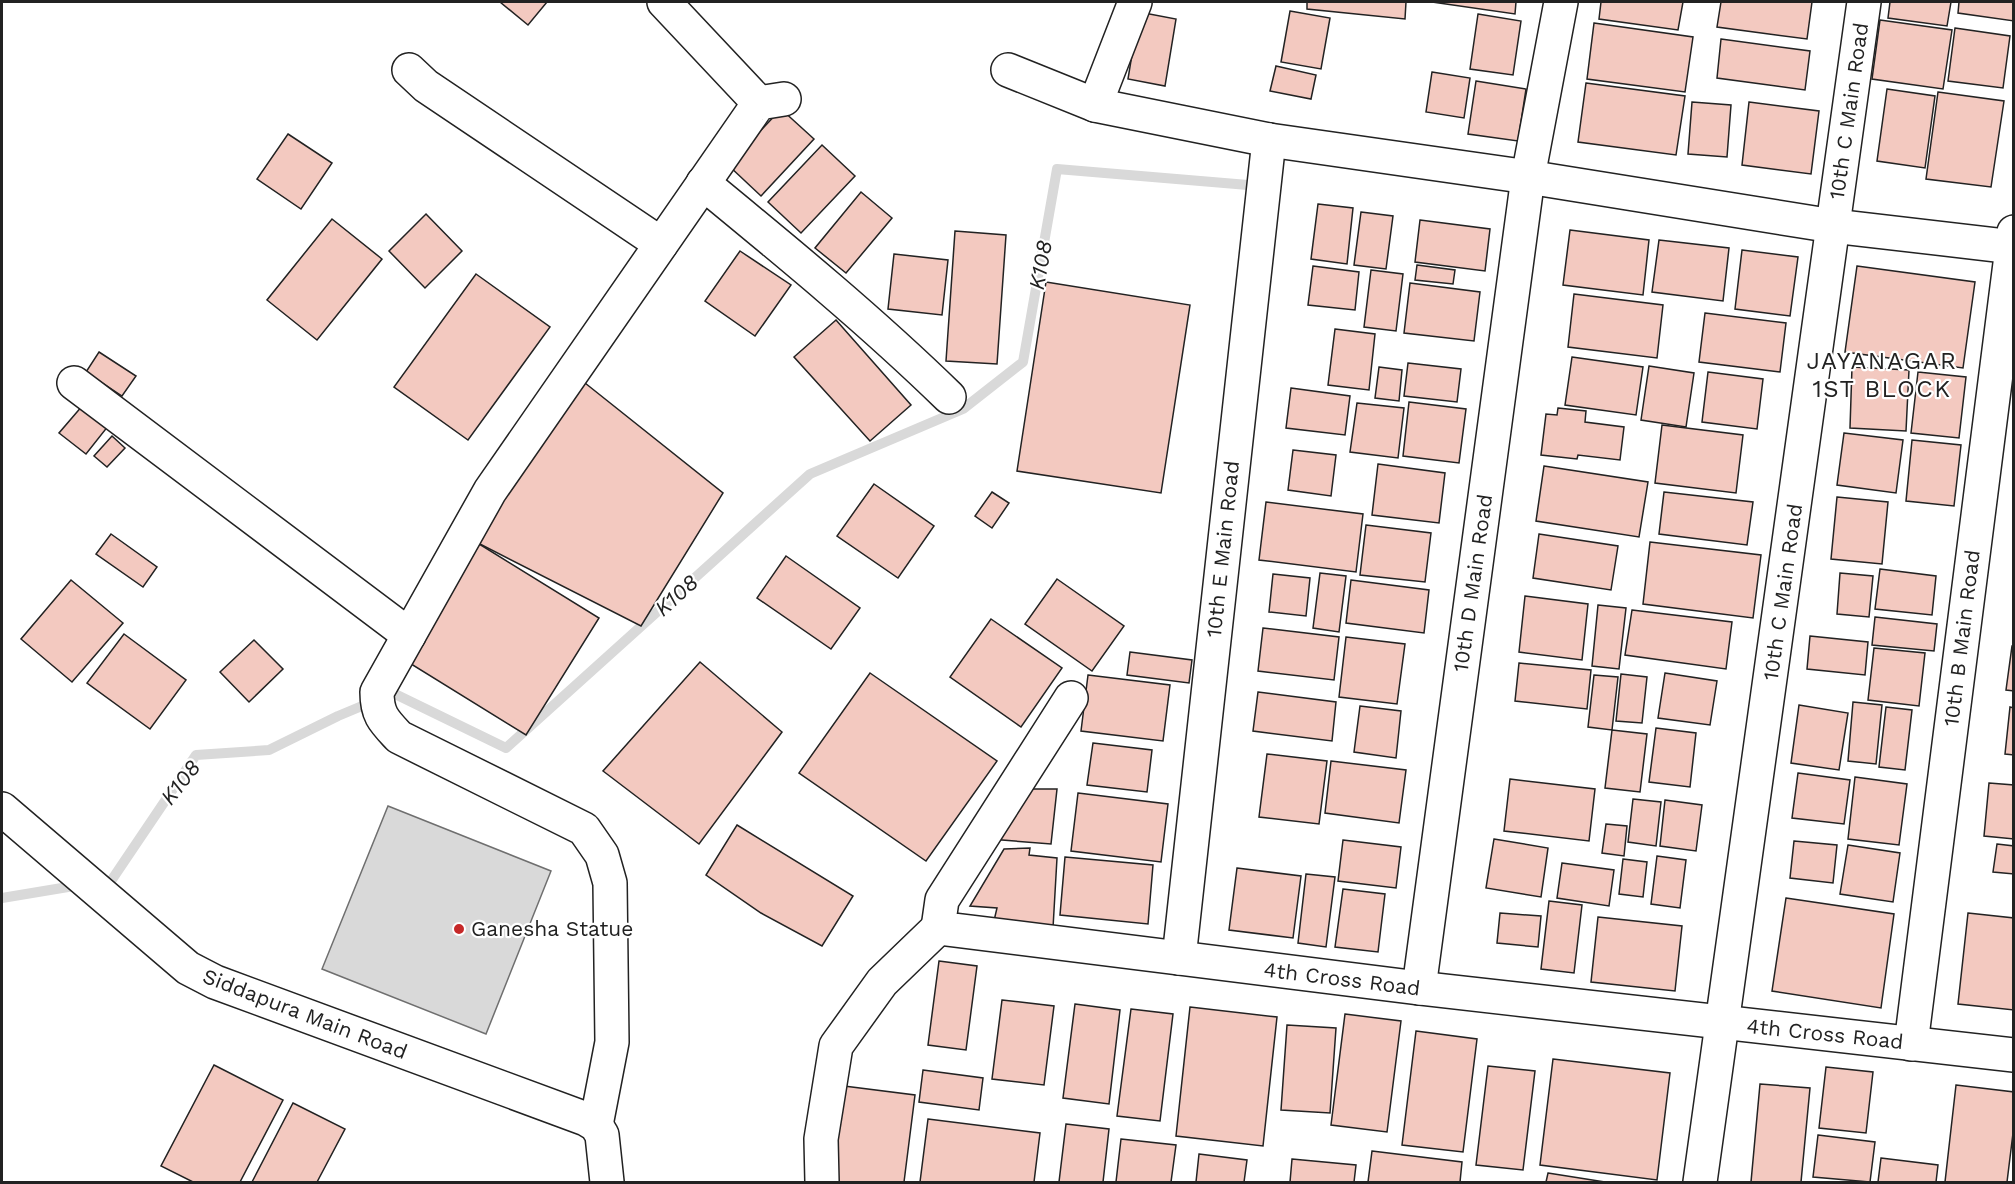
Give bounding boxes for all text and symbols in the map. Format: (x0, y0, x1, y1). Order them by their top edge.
street label: 10th C Main Road (1824, 21, 1873, 201)
water label: K108 (1024, 238, 1057, 292)
district label: JAYANAGAR 1ST BLOCK (1807, 347, 1957, 403)
street label: 10th E Main Road (1201, 459, 1244, 639)
street label: 10th D Main Road (1448, 492, 1497, 673)
street label: 10th C Main Road (1758, 502, 1807, 682)
street label: 10th B Main Road (1938, 548, 1985, 728)
water label: K108 (650, 569, 703, 621)
water label: K108 (155, 755, 206, 810)
place label: Ganesha Statue (471, 916, 633, 941)
marker: Ganesha Statue (452, 922, 466, 936)
street label: 4th Cross Road (1262, 956, 1422, 1001)
street label: Siddapura Main Road (199, 963, 411, 1064)
street label: 4th Cross Road (1745, 1013, 1905, 1054)

